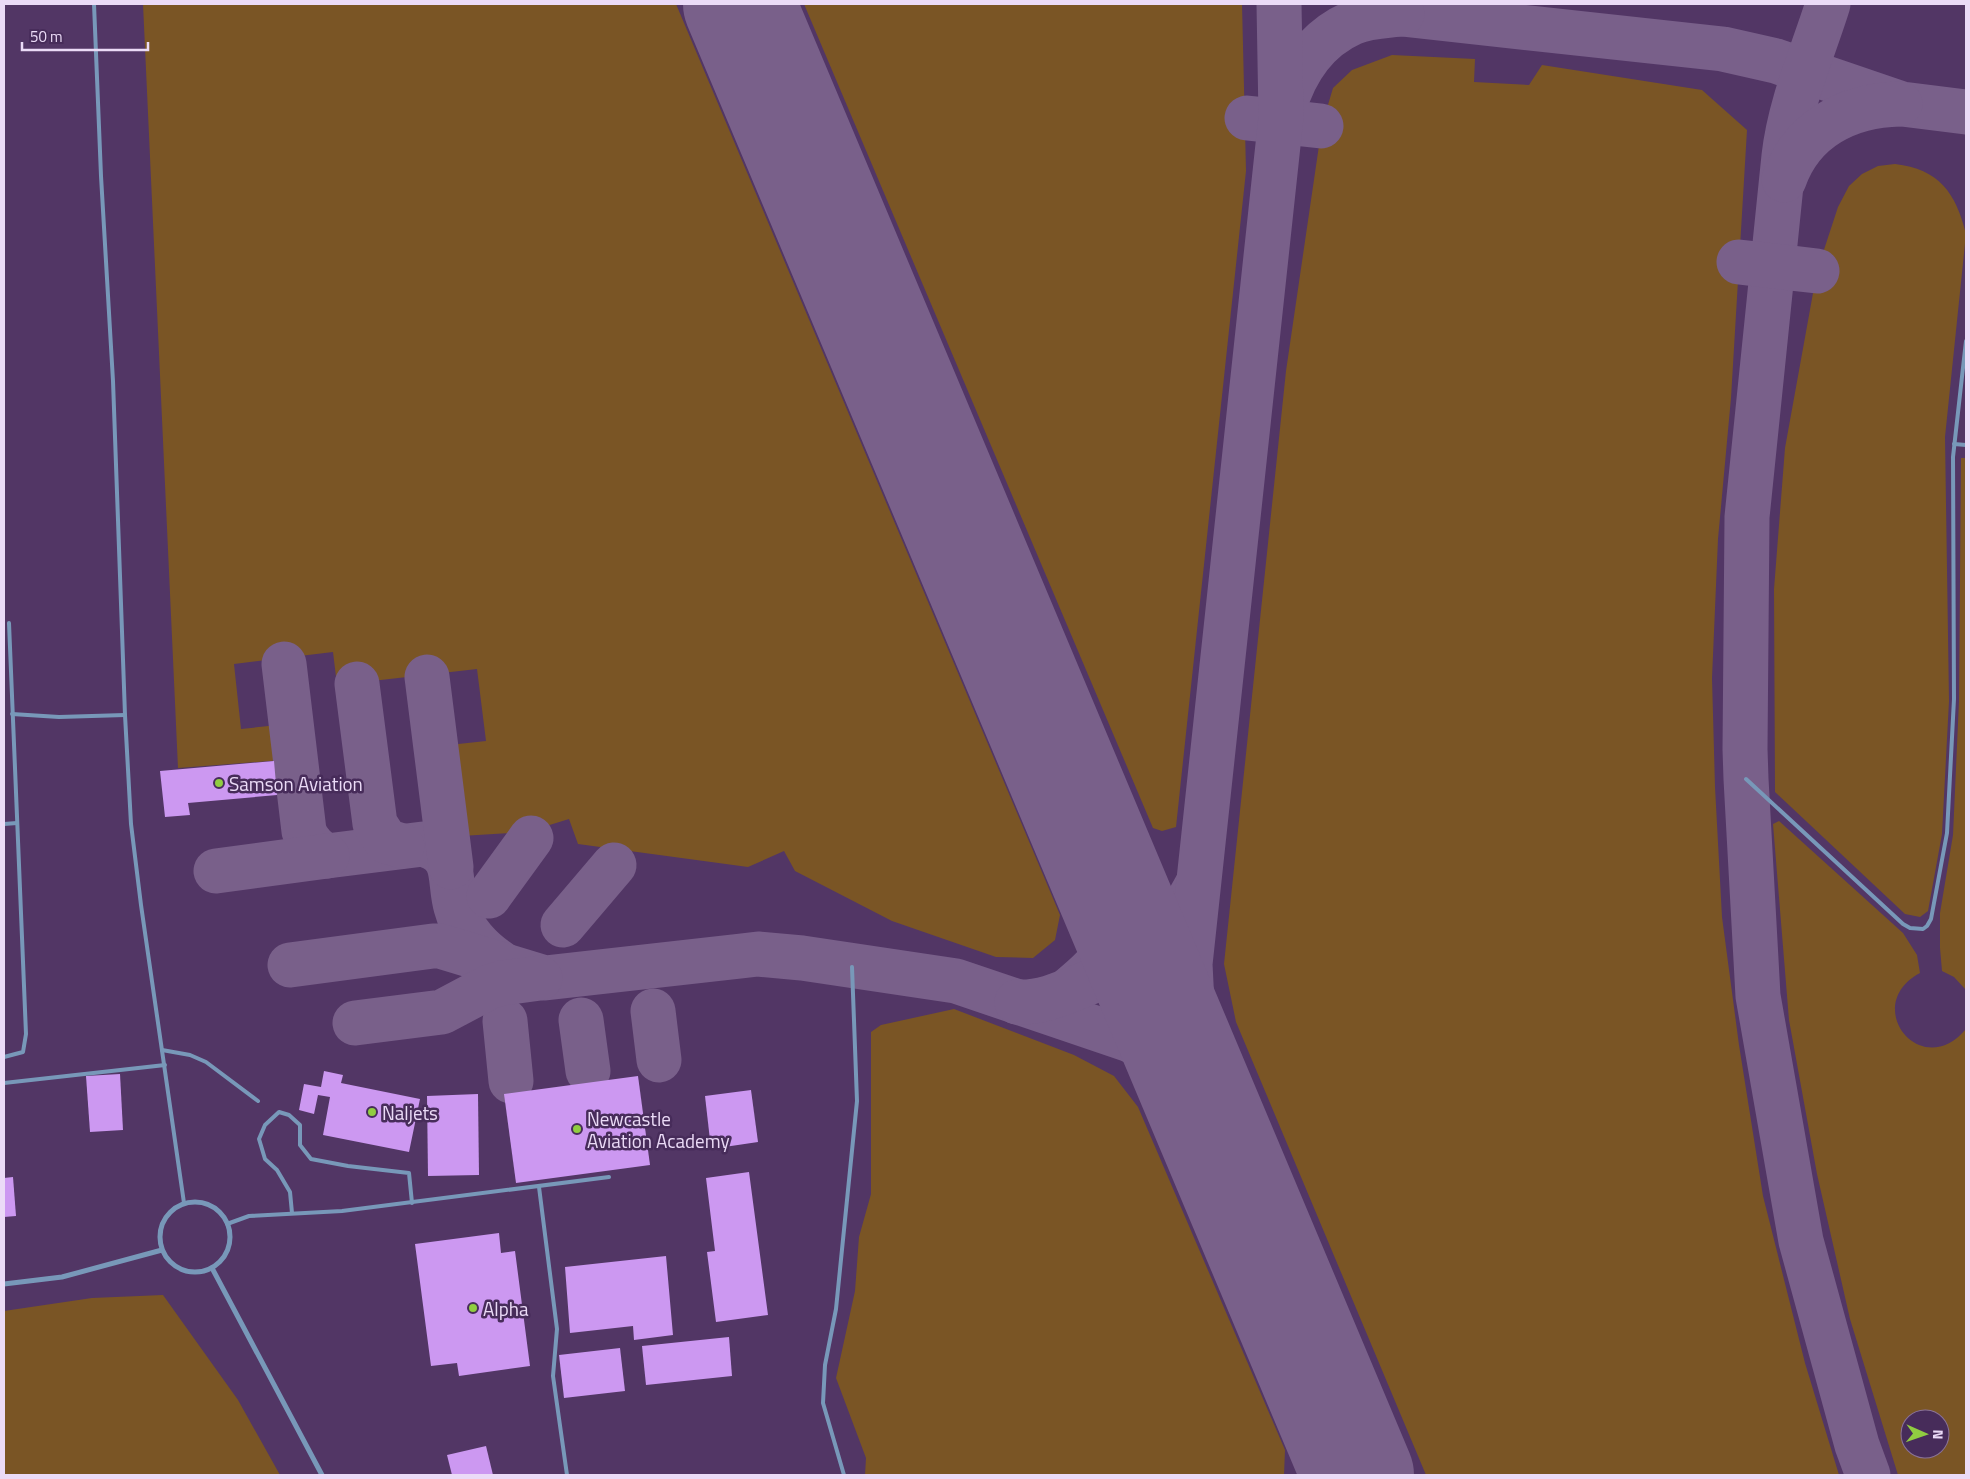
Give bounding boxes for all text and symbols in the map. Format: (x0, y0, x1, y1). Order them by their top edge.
scale bar (22, 20, 149, 52)
text: 50 m (30, 25, 63, 48)
place label: Samson Aviation (229, 769, 363, 798)
marker: Samson Aviation (213, 777, 225, 789)
place label: Naljets (382, 1098, 438, 1127)
place label: Newcastle Aviation Academy (587, 1104, 730, 1155)
marker: Naljets (366, 1106, 378, 1118)
marker: Newcastle Aviation Academy (571, 1123, 583, 1135)
place label: Alpha (483, 1294, 529, 1323)
marker: Alpha (467, 1302, 479, 1314)
north arrow (1900, 1409, 1950, 1459)
text: N (1928, 1429, 1949, 1440)

